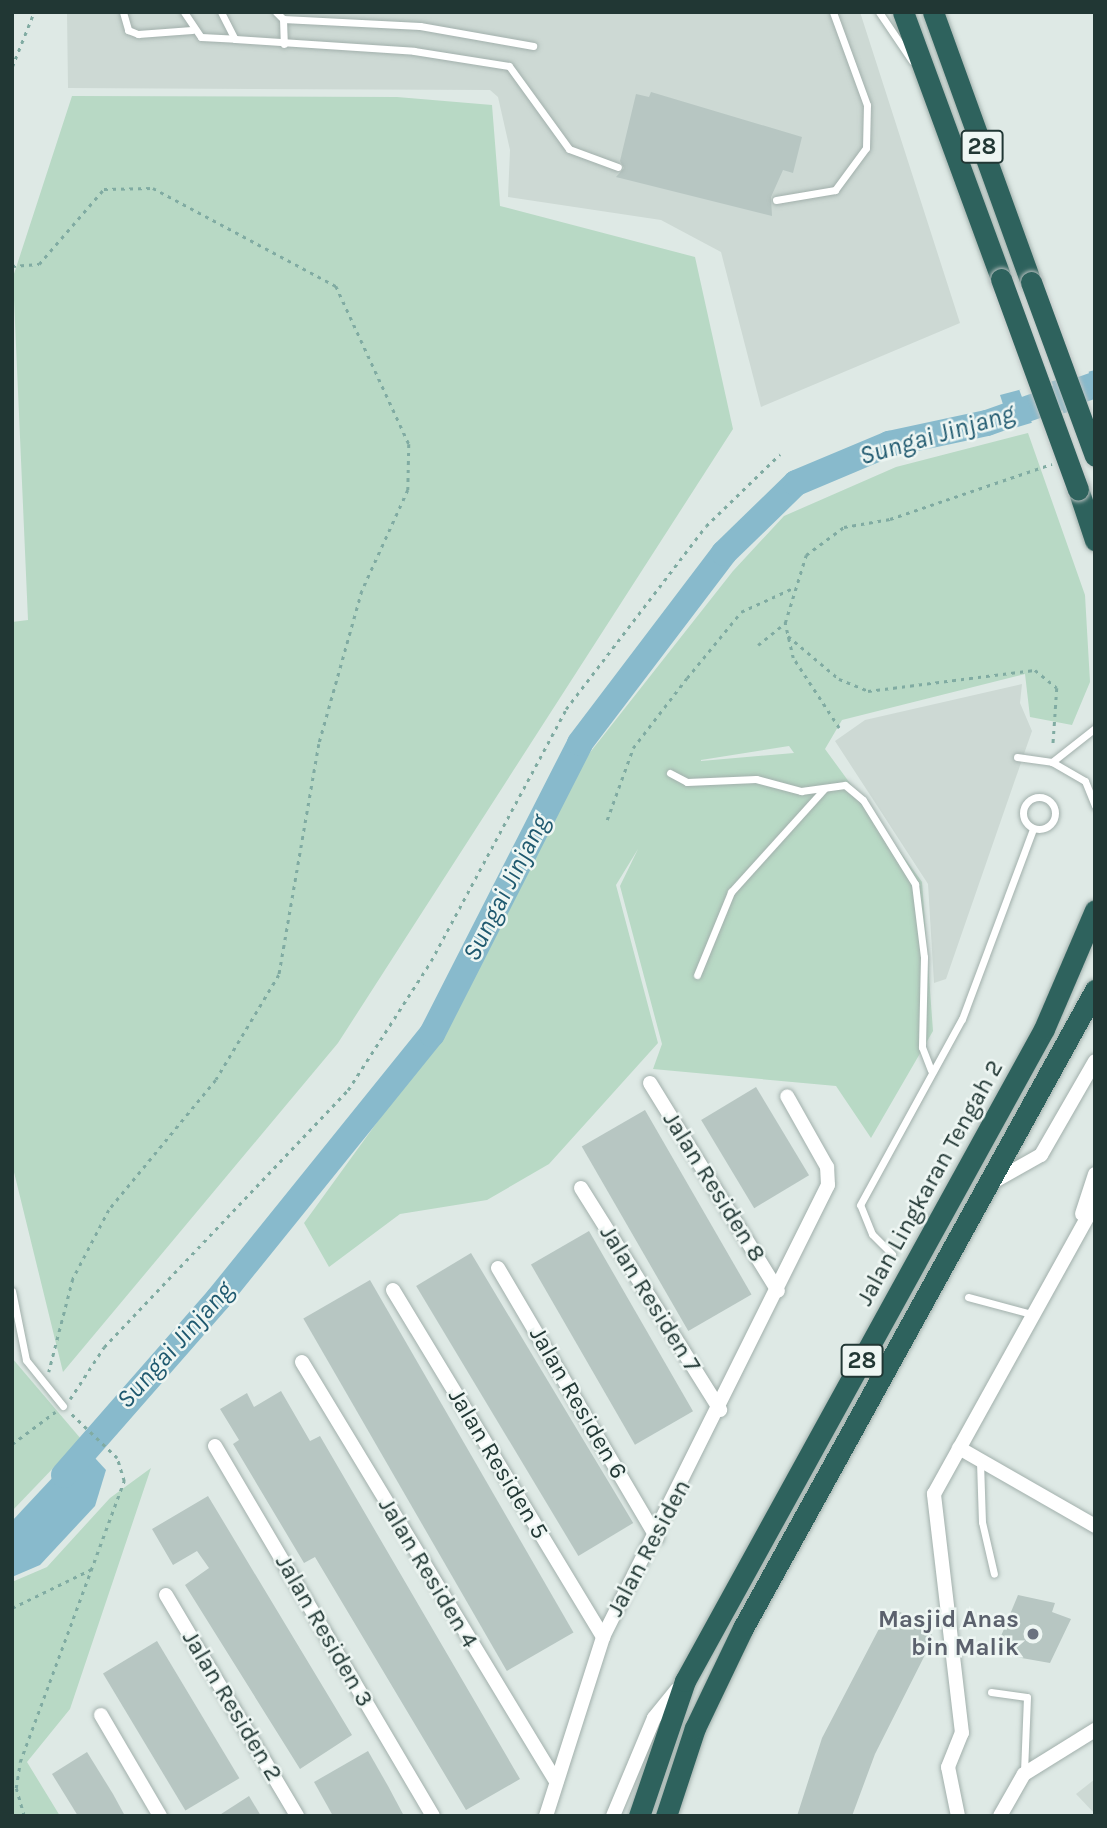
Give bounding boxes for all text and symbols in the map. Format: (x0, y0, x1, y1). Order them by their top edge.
road number: 28 (959, 128, 1005, 166)
water label: Sungai Jinjang (856, 398, 1018, 472)
water label: Sungai Jinjang (456, 810, 556, 966)
street label: Jalan Lingkaran Tengah 2 (850, 1055, 1010, 1311)
street label: Jalan Residen 8 (656, 1107, 772, 1267)
street label: Jalan Residen 7 (593, 1220, 707, 1378)
water label: Sungai Jinjang (110, 1275, 240, 1415)
street label: Jalan Residen 6 (523, 1322, 633, 1484)
road number: 28 (839, 1342, 885, 1380)
street label: Jalan Residen 5 (442, 1384, 554, 1544)
street label: Jalan Residen (601, 1475, 697, 1621)
street label: Jalan Residen 4 (372, 1493, 484, 1653)
street label: Jalan Residen 3 (269, 1550, 379, 1712)
place label: Masjid Anas bin Malik (878, 1606, 1019, 1662)
street label: Jalan Residen 2 (176, 1626, 288, 1786)
marker: Masjid Anas bin Malik (1025, 1626, 1041, 1642)

